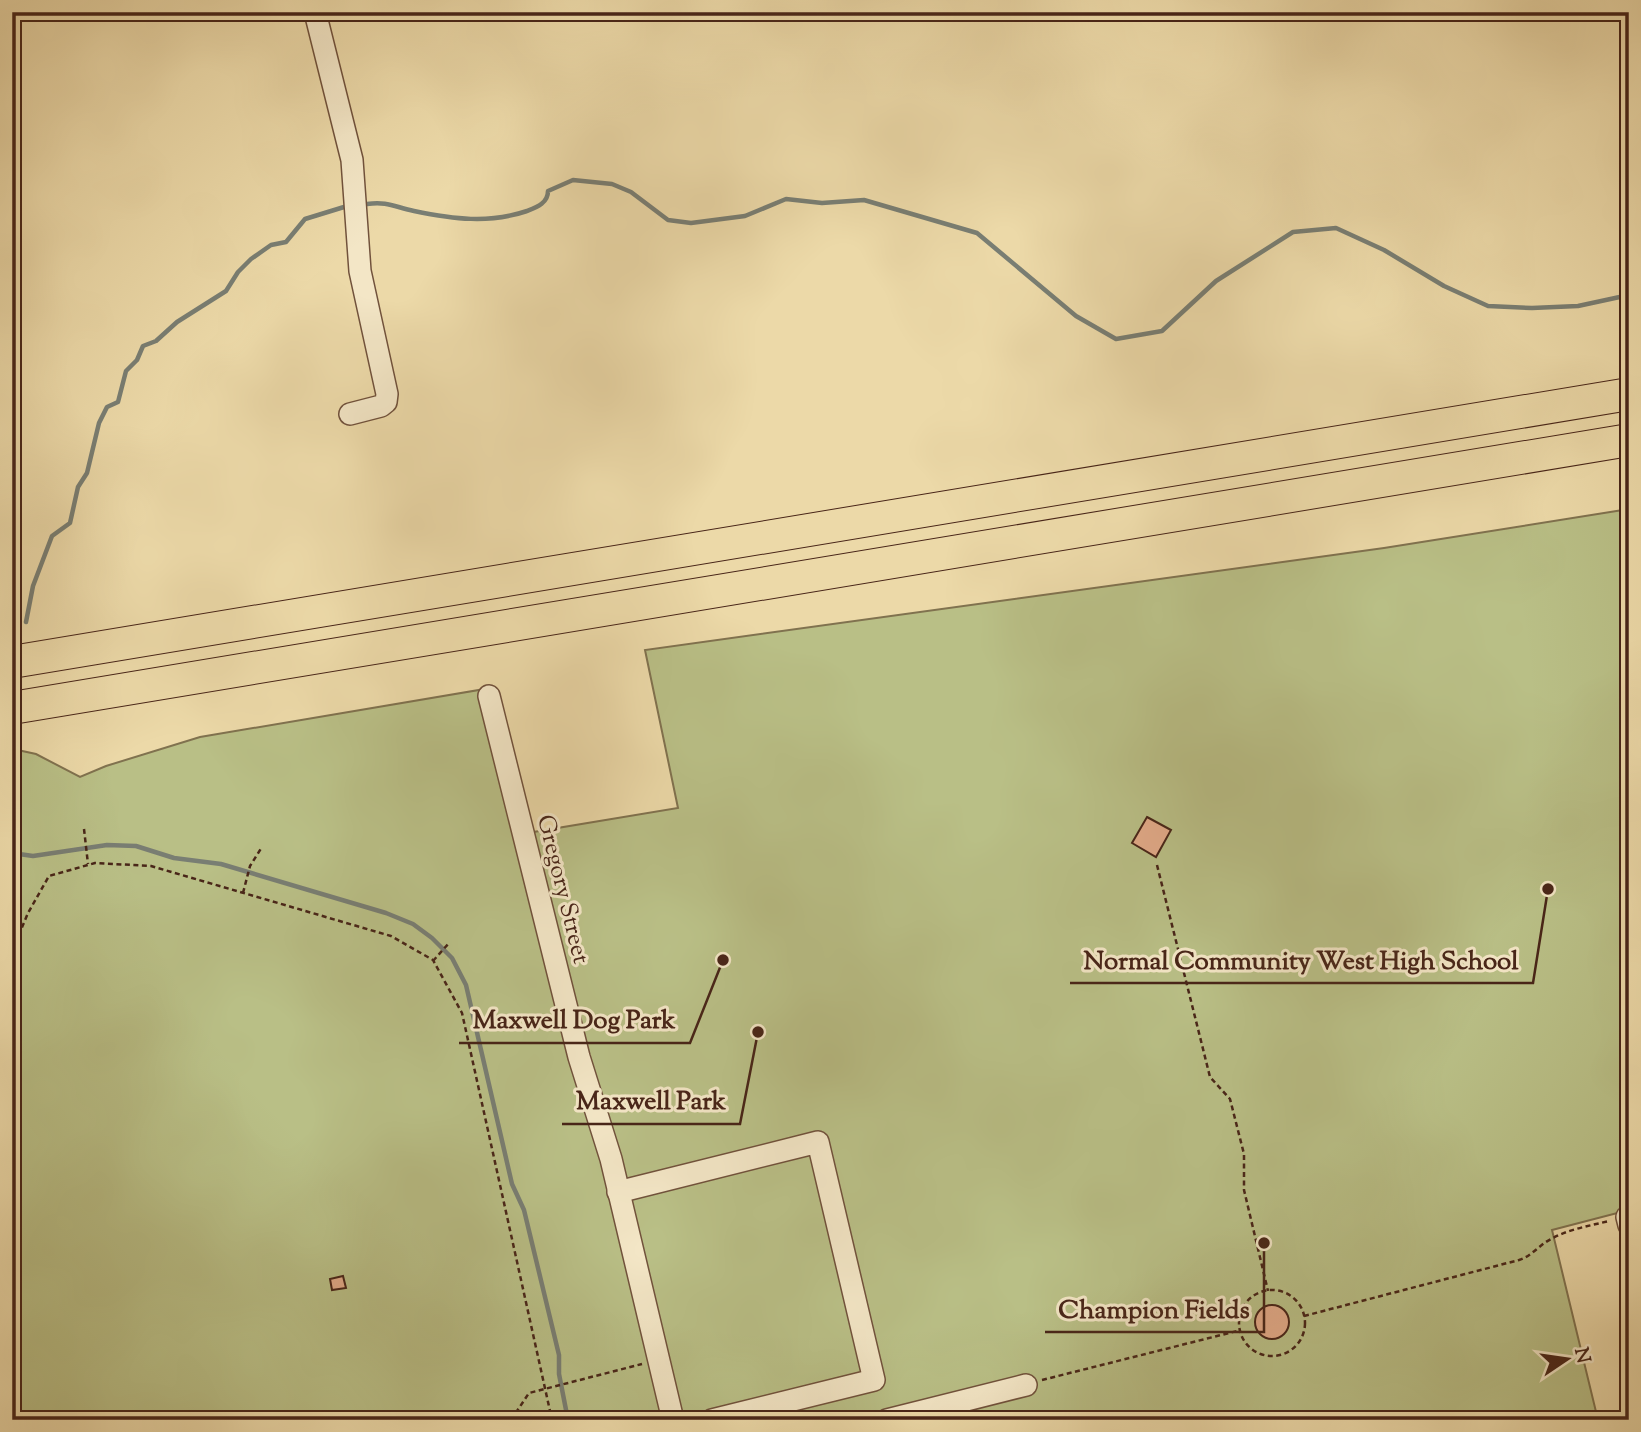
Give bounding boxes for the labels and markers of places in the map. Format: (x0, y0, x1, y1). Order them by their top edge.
callout: Normal Community West High School (1070, 936, 1533, 983)
callout: Maxwell Dog Park (459, 996, 690, 1043)
callout: Maxwell Park (562, 1077, 740, 1124)
callout: Champion Fields (1045, 1285, 1264, 1332)

